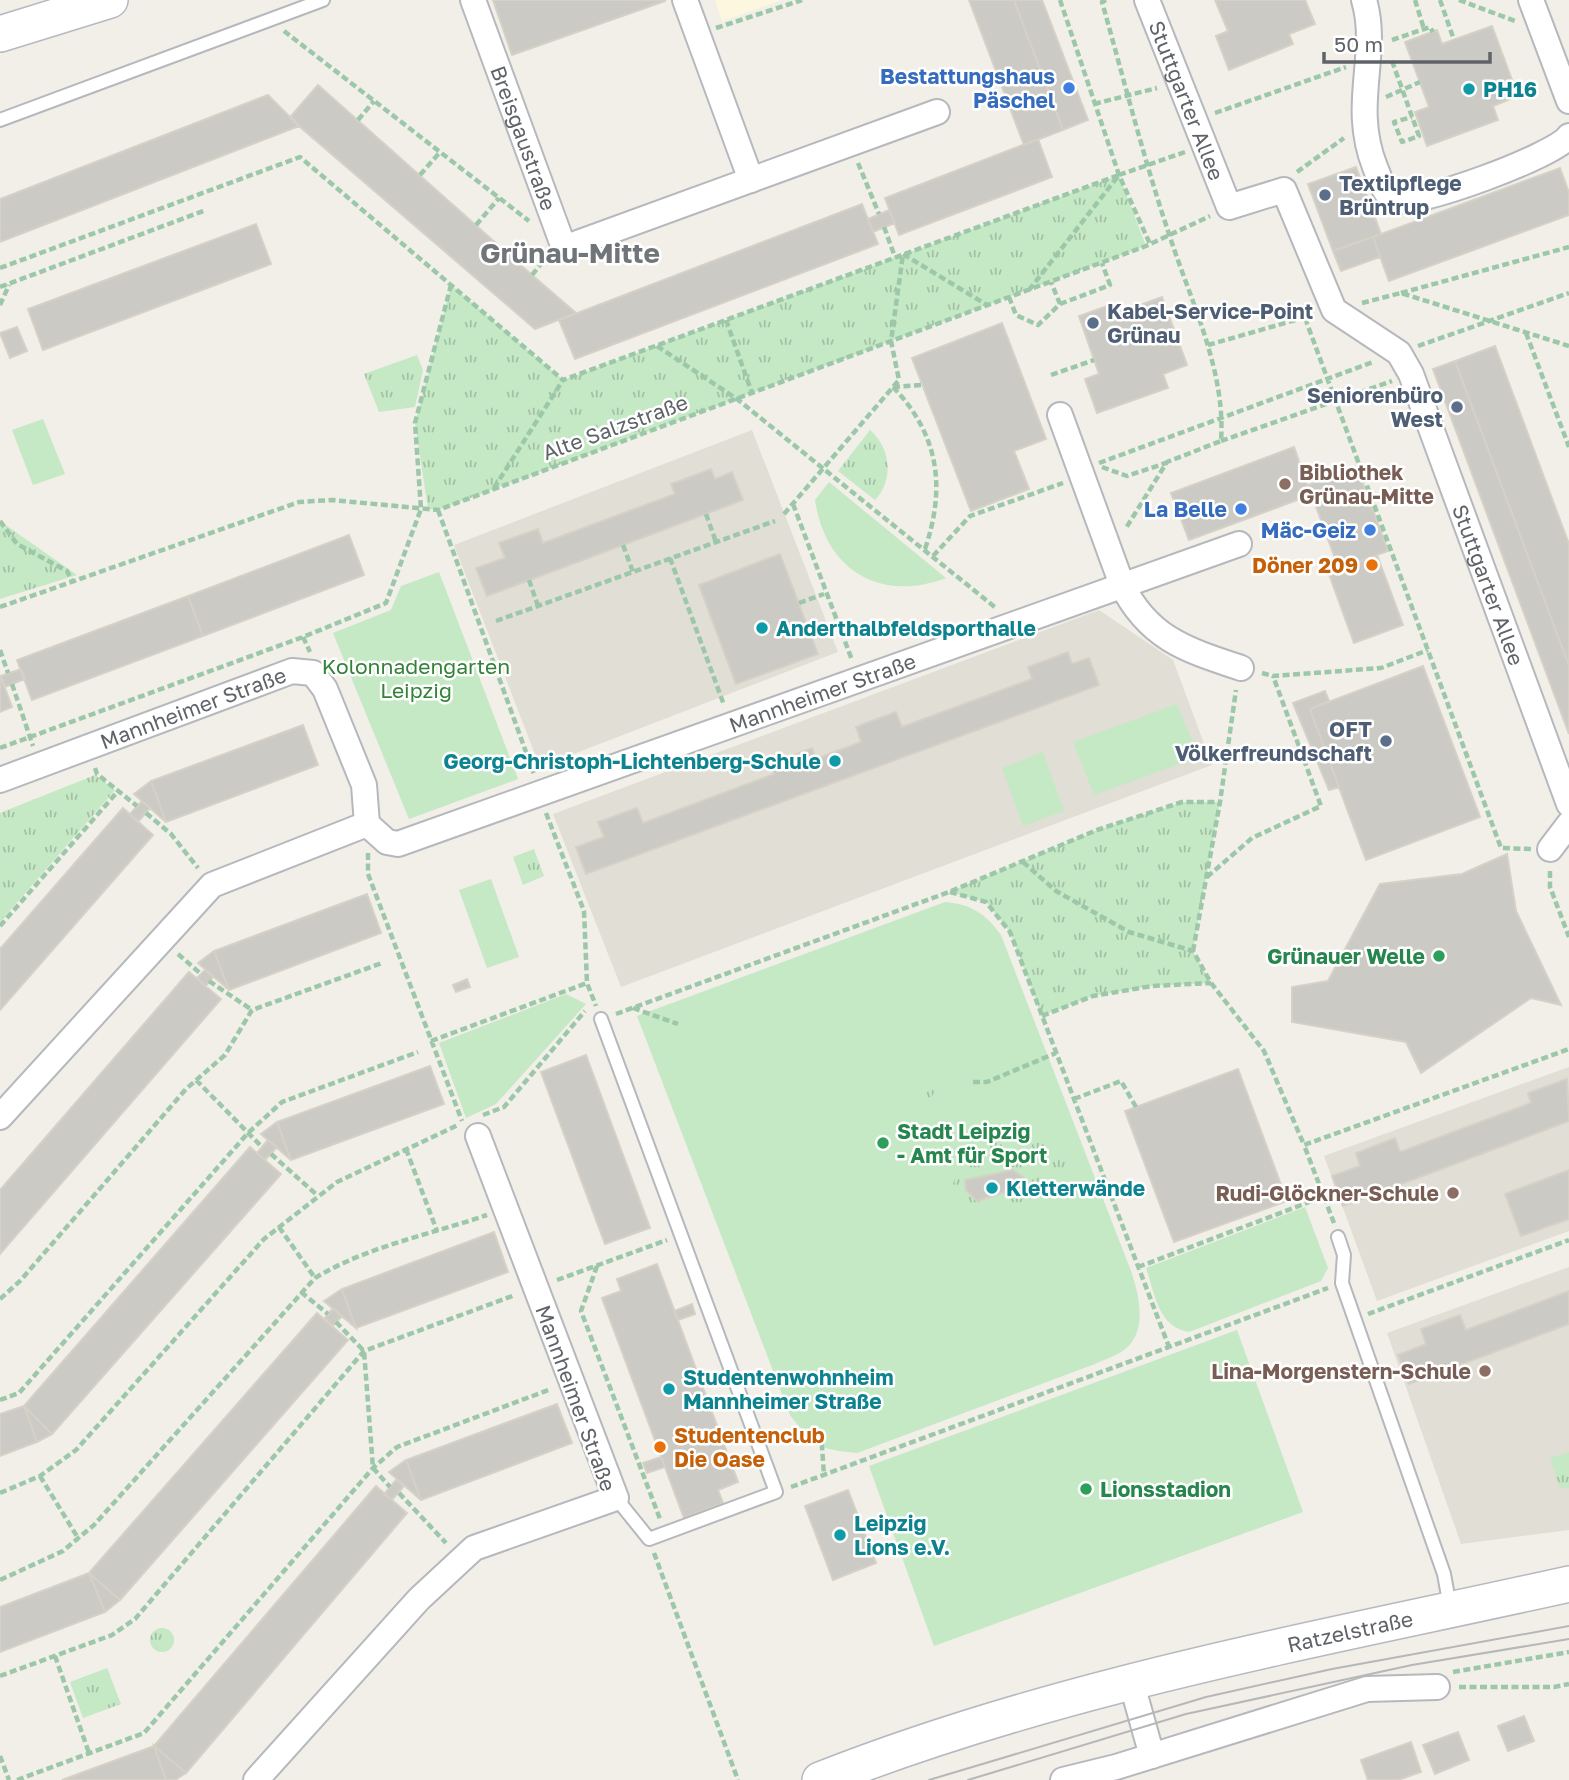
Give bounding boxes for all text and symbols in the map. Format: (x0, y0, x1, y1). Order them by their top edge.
street label: Stuttgarter Allee (1143, 17, 1230, 184)
scale bar (1324, 21, 1490, 65)
text: 50 m (1334, 31, 1383, 57)
street label: Breisgaustraße (485, 62, 562, 214)
place label: Bestattungshaus Päschel (880, 63, 1055, 113)
place label: PH16 (1483, 76, 1537, 102)
marker: Bestattungshaus Päschel (1061, 80, 1077, 96)
marker: PH16 (1461, 81, 1477, 97)
place label: Textilpflege Brüntrup (1339, 170, 1462, 220)
marker: Textilpflege Brüntrup (1317, 187, 1333, 203)
district label: Grünau-Mitte (480, 236, 660, 269)
place label: Kabel-Service-Point Grünau (1107, 298, 1313, 348)
marker: Kabel-Service-Point Grünau (1085, 315, 1101, 331)
place label: Seniorenbüro West (1307, 382, 1443, 432)
street label: Alte Salzstraße (539, 389, 691, 465)
marker: Seniorenbüro West (1449, 399, 1465, 415)
place label: Bibliothek Grünau-Mitte (1299, 459, 1434, 509)
marker: Bibliothek Grünau-Mitte (1277, 476, 1293, 492)
place label: La Belle (1144, 496, 1227, 522)
marker: La Belle (1233, 501, 1249, 517)
street label: Stuttgarter Allee (1447, 501, 1530, 669)
place label: Mäc-Geiz (1261, 517, 1356, 543)
marker: Mäc-Geiz (1362, 522, 1378, 538)
place label: Döner 209 (1252, 552, 1358, 578)
marker: Döner 209 (1364, 557, 1380, 573)
place label: Anderthalbfeldsporthalle (776, 615, 1036, 641)
marker: Anderthalbfeldsporthalle (754, 620, 770, 636)
street label: Mannheimer Straße (725, 647, 919, 738)
park label: Kolonnadengarten Leipzig (322, 653, 510, 703)
street label: Mannheimer Straße (96, 661, 290, 754)
place label: OFT Völkerfreundschaft (1175, 716, 1372, 766)
marker: OFT Völkerfreundschaft (1378, 733, 1394, 749)
place label: Georg-Christoph-Lichtenberg-Schule (443, 748, 821, 774)
marker: Georg-Christoph-Lichtenberg-Schule (827, 753, 843, 769)
place label: Grünauer Welle (1267, 943, 1425, 969)
marker: Grünauer Welle (1431, 948, 1447, 964)
place label: Stadt Leipzig - Amt für Sport (897, 1118, 1047, 1168)
marker: Stadt Leipzig - Amt für Sport (875, 1135, 891, 1151)
place label: Kletterwände (1006, 1175, 1145, 1201)
marker: Kletterwände (984, 1180, 1000, 1196)
place label: Rudi-Glöckner-Schule (1216, 1180, 1439, 1206)
marker: Rudi-Glöckner-Schule (1445, 1185, 1461, 1201)
street label: Mannheimer Straße (530, 1301, 622, 1495)
place label: Lina-Morgenstern-Schule (1211, 1358, 1471, 1384)
marker: Lina-Morgenstern-Schule (1477, 1363, 1493, 1379)
place label: Studentenwohnheim Mannheimer Straße (683, 1364, 894, 1414)
marker: Studentenwohnheim Mannheimer Straße (661, 1381, 677, 1397)
place label: Studentenclub Die Oase (674, 1422, 825, 1472)
marker: Studentenclub Die Oase (652, 1439, 668, 1455)
place label: Lionsstadion (1100, 1476, 1231, 1502)
marker: Lionsstadion (1078, 1481, 1094, 1497)
place label: Leipzig Lions e.V. (854, 1510, 950, 1560)
marker: Leipzig Lions e.V. (832, 1527, 848, 1543)
street label: Ratzelstraße (1285, 1605, 1415, 1658)

